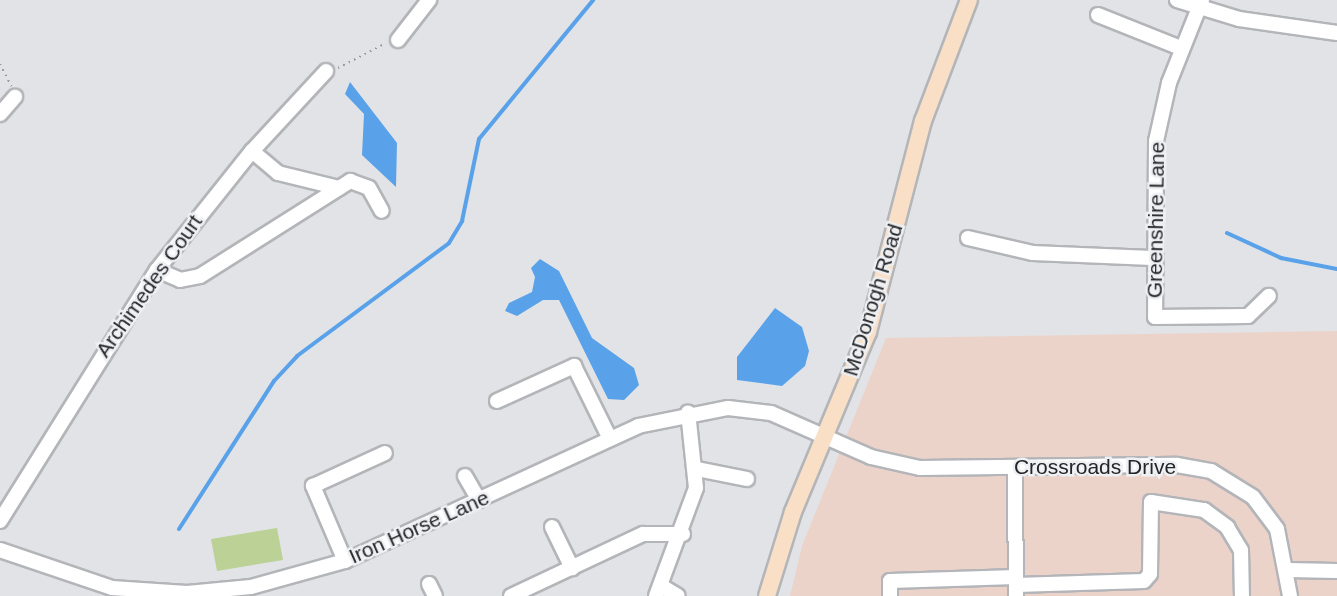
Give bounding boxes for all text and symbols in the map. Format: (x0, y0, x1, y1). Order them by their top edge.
street label: Greenshire Lane (1142, 142, 1170, 298)
street label: Archimedes Court (90, 210, 208, 362)
street label: McDonogh Road (838, 221, 908, 379)
street label: Crossroads Drive (1014, 454, 1176, 480)
street label: Iron Horse Lane (345, 485, 493, 569)

